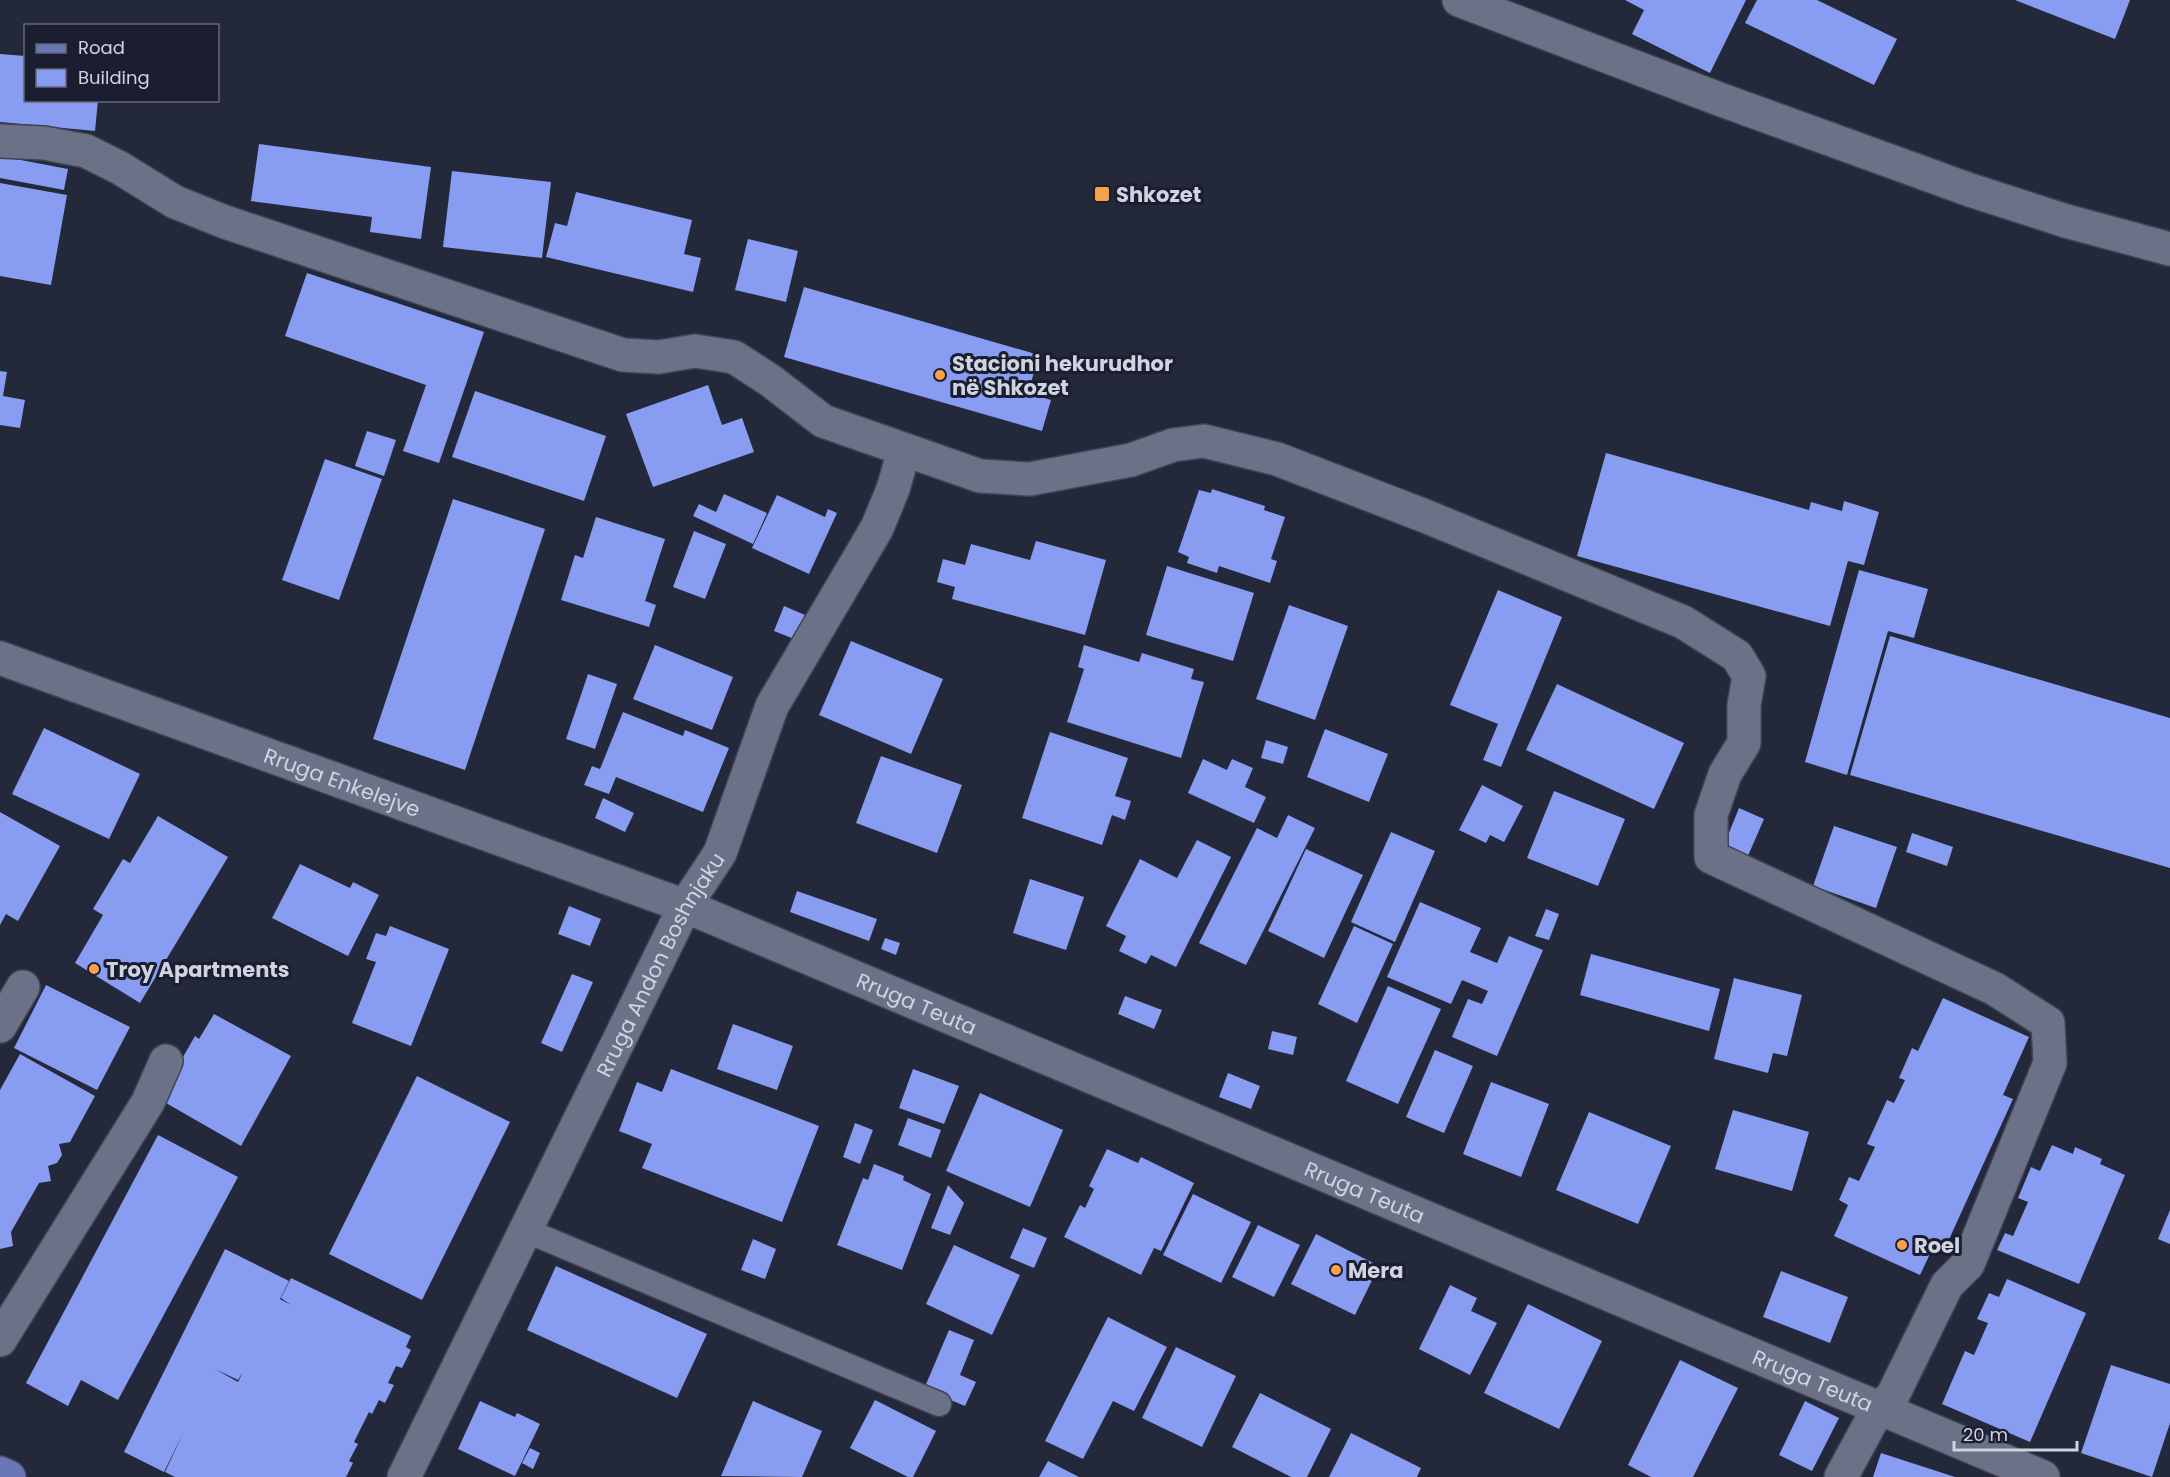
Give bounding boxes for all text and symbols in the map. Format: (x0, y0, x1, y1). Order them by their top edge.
legend (24, 24, 219, 102)
text: Road (78, 35, 125, 60)
text: Building (78, 65, 150, 90)
place label: Shkozet (1116, 180, 1201, 209)
marker: Shkozet (1093, 185, 1111, 203)
place label: Stacioni hekurudhor në Shkozet (952, 349, 1173, 402)
marker: Stacioni hekurudhor në Shkozet (933, 368, 947, 382)
street label: Rruga Enkelejve (260, 740, 424, 824)
street label: Rruga Andon Boshnjaku (589, 846, 731, 1082)
place label: Troy Apartments (106, 955, 290, 984)
marker: Troy Apartments (87, 962, 101, 976)
street label: Rruga Teuta (852, 965, 981, 1042)
street label: Rruga Teuta (1300, 1154, 1429, 1230)
place label: Roel (1914, 1231, 1960, 1260)
marker: Roel (1895, 1238, 1909, 1252)
place label: Mera (1348, 1256, 1403, 1285)
marker: Mera (1329, 1263, 1343, 1277)
street label: Rruga Teuta (1748, 1342, 1877, 1418)
scale bar (1954, 1414, 2077, 1452)
text: 20 m (1963, 1422, 2008, 1447)

